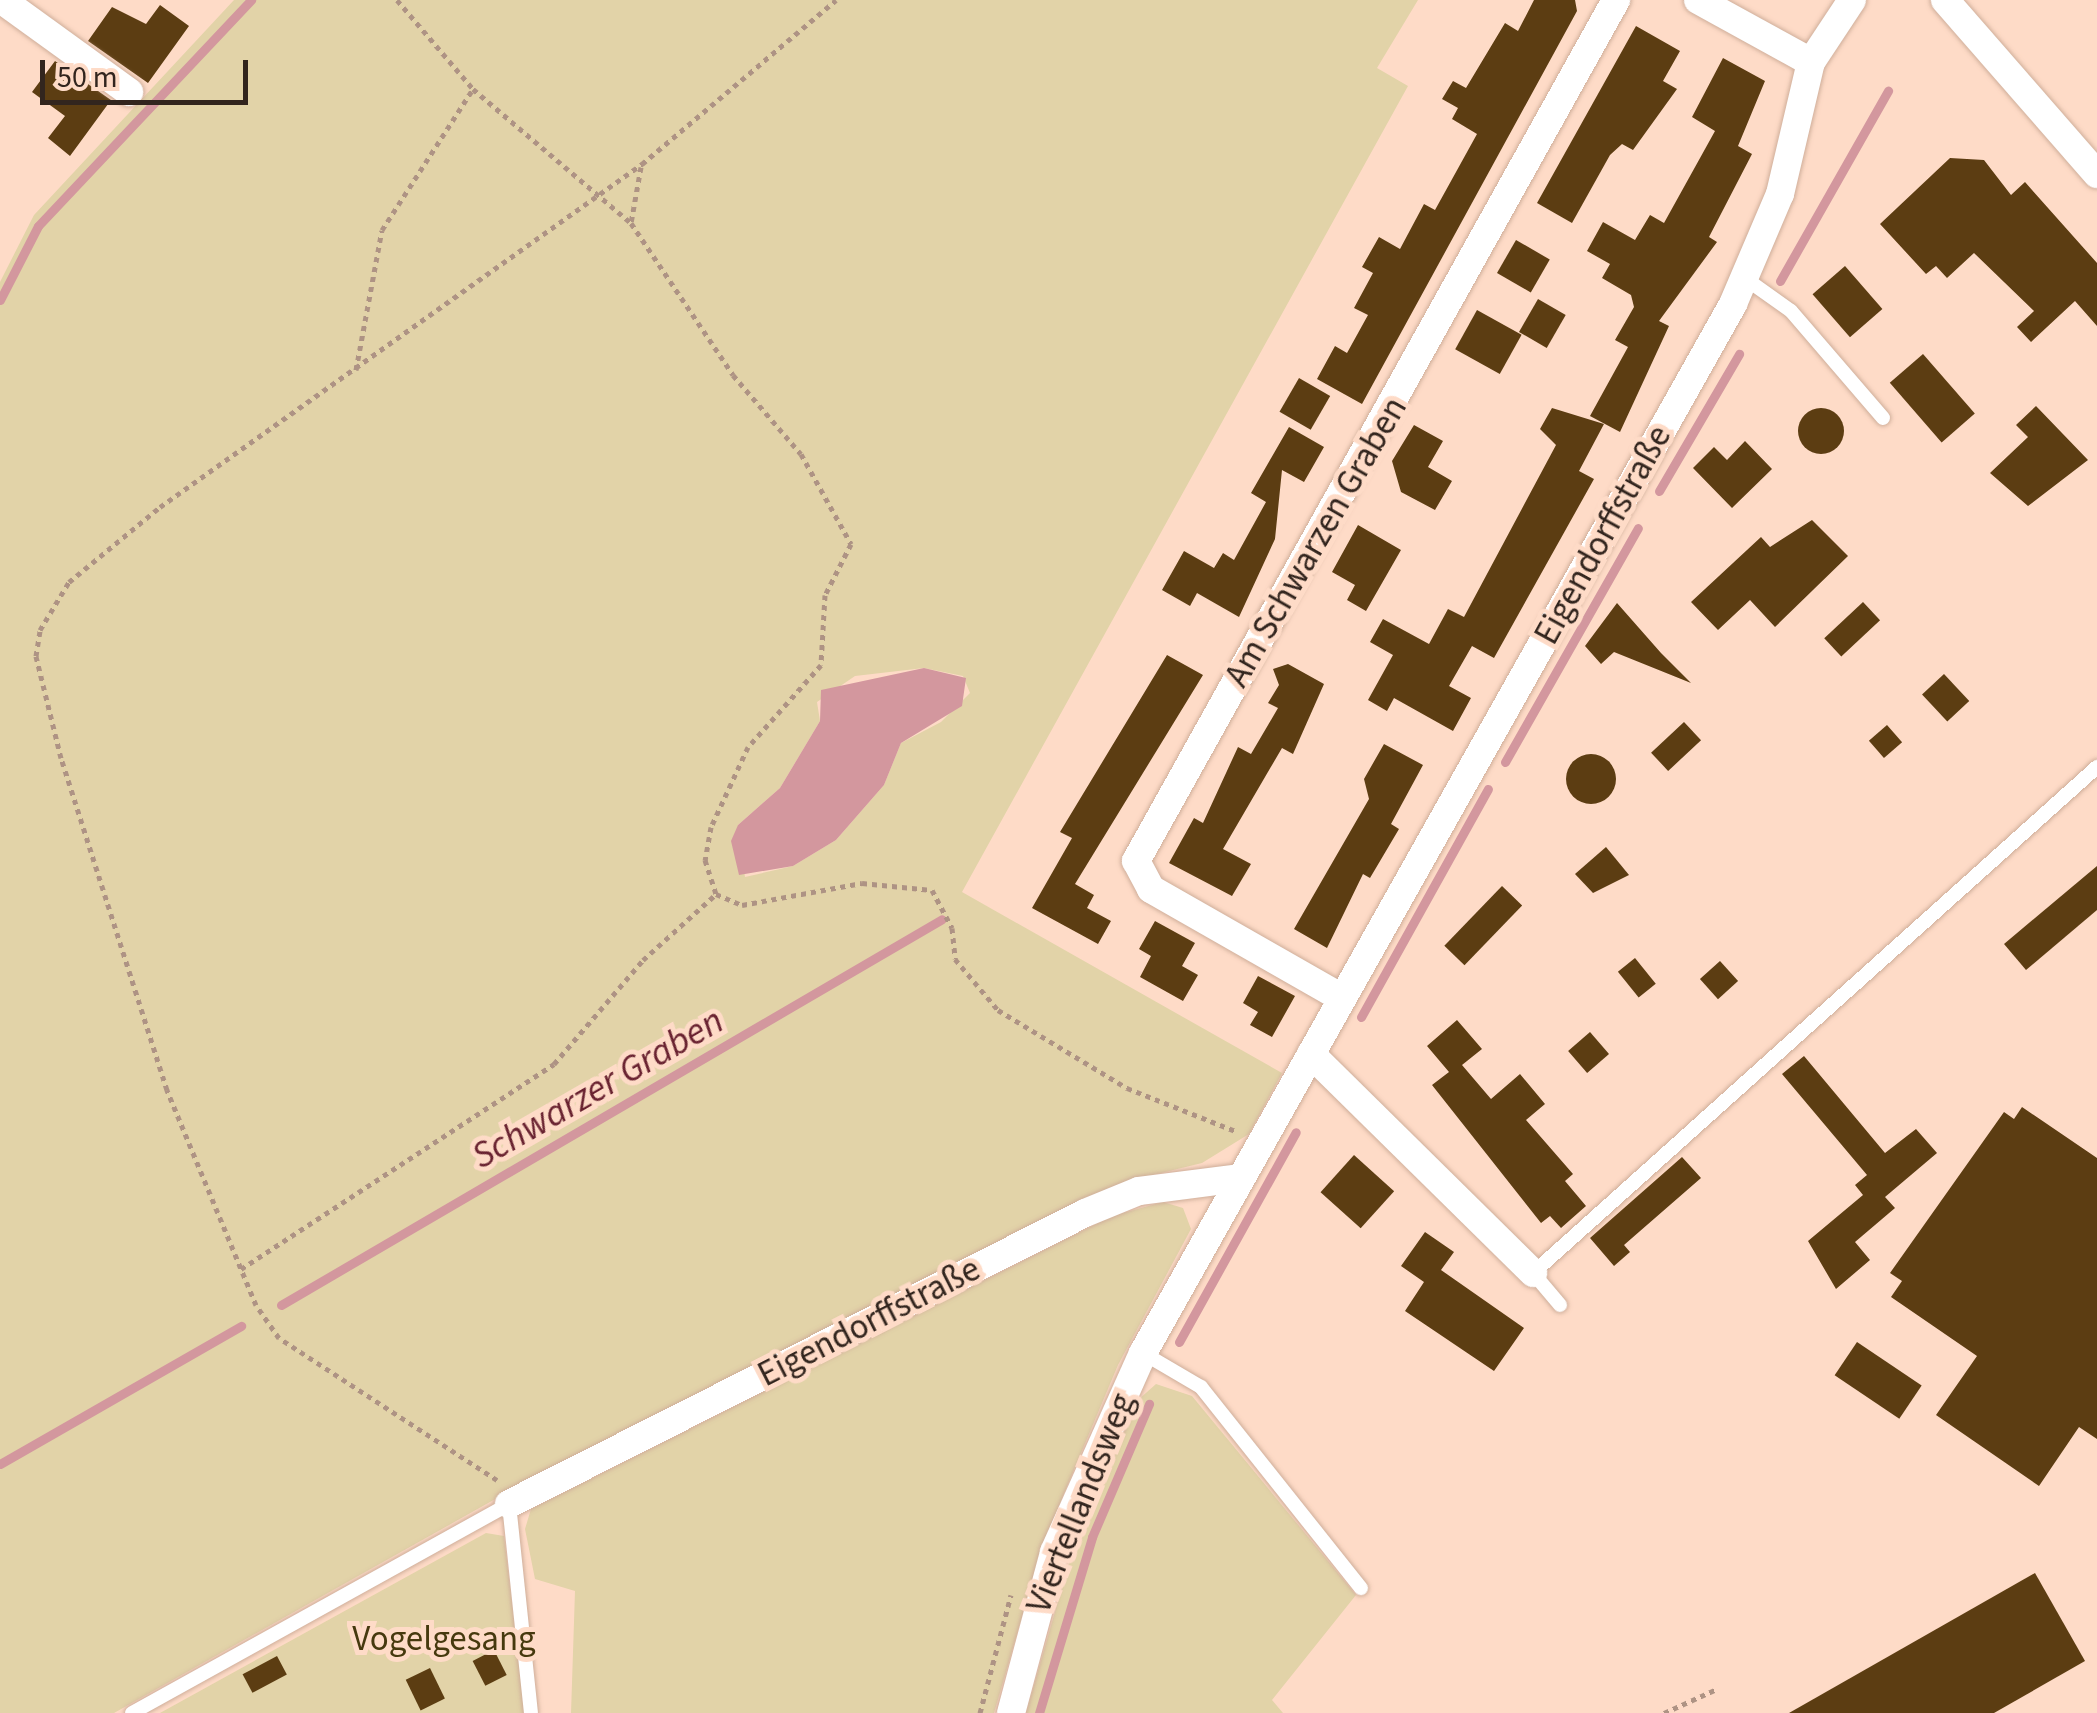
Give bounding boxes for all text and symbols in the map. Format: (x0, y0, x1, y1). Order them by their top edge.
scale bar (45, 40, 252, 102)
text: 50 m (57, 56, 118, 99)
street label: Am Schwarzen Graben (1216, 390, 1416, 694)
street label: Eigendorffstraße (1526, 418, 1680, 652)
water label: Schwarzer Graben (464, 998, 732, 1180)
street label: Eigendorffstraße (751, 1248, 987, 1396)
street label: Viertellandsweg (1018, 1387, 1144, 1619)
park label: Vogelgesang (352, 1618, 536, 1660)

